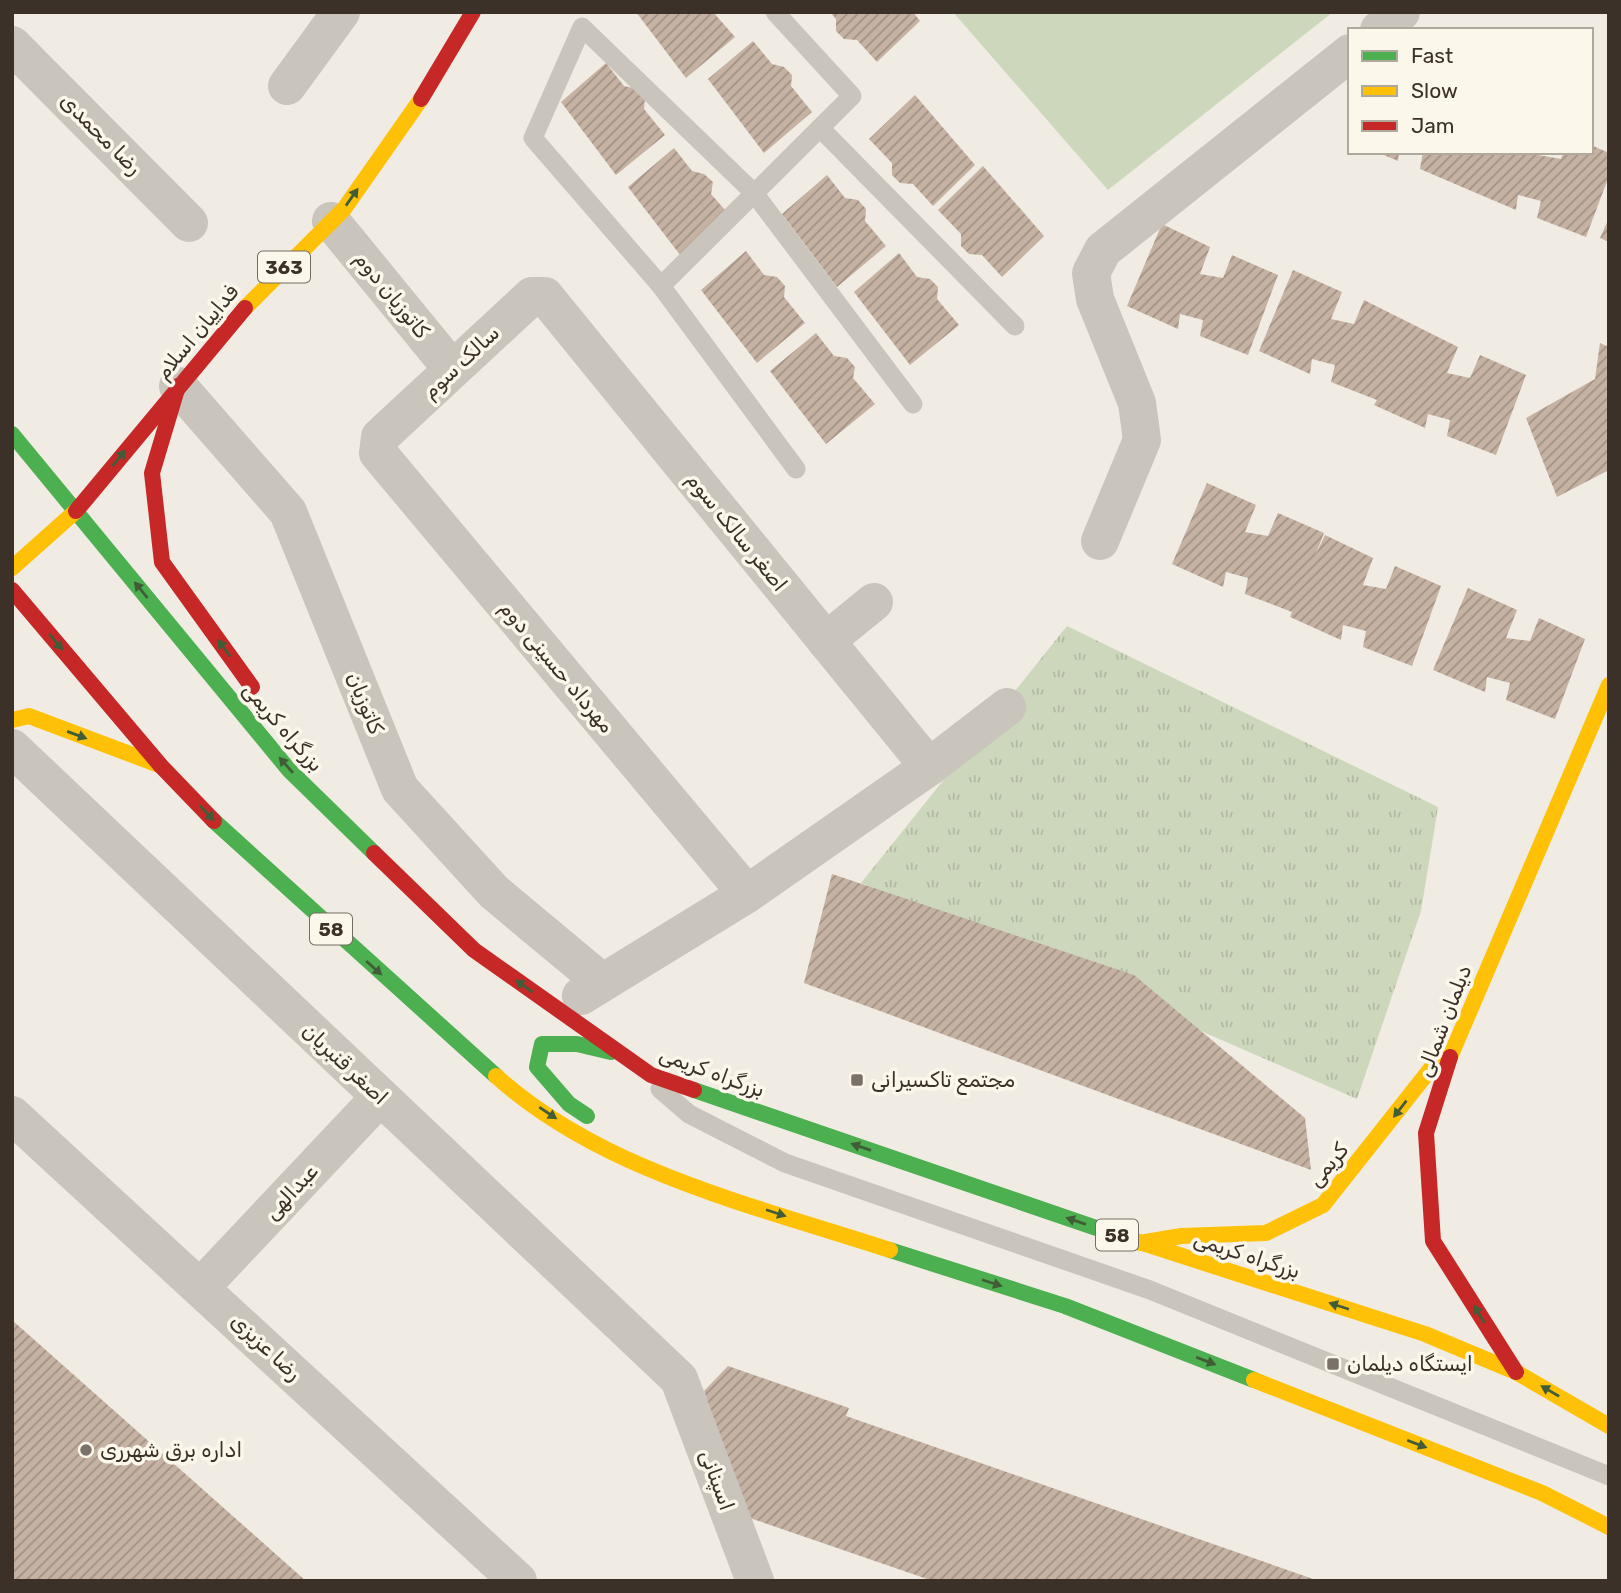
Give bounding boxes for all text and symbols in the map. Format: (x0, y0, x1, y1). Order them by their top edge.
legend (1348, 28, 1593, 154)
text: Fast (1411, 43, 1453, 68)
text: Slow (1411, 78, 1458, 103)
street label: رضا محمدی (55, 88, 147, 180)
text: Jam (1411, 113, 1455, 138)
one-way arrow (345, 188, 359, 206)
street label: کاتوزیان دوم (349, 246, 435, 344)
road number: 363 (258, 252, 310, 282)
street label: فداییان اسلام (150, 279, 244, 385)
street label: سالک سوم (417, 320, 505, 404)
one-way arrow (112, 449, 127, 467)
street label: اصغر سالک سوم (681, 467, 793, 597)
one-way arrow (134, 581, 149, 599)
street label: مهرداد حسینی دوم (494, 596, 620, 738)
one-way arrow (48, 634, 63, 651)
one-way arrow (217, 639, 231, 657)
street label: کاتوزیان (342, 668, 389, 738)
street label: بزرگراه کریمی (238, 677, 329, 777)
one-way arrow (66, 729, 87, 740)
one-way arrow (278, 756, 294, 774)
one-way arrow (198, 804, 214, 821)
road number: 58 (310, 914, 352, 945)
one-way arrow (365, 959, 382, 975)
street label: دیلمان شمالی (1411, 961, 1476, 1080)
one-way arrow (515, 979, 533, 993)
street label: اصغر قنبریان (297, 1018, 393, 1110)
street label: بزرگراه کریمی (656, 1041, 768, 1102)
place label: مجتمع تاکسیرانی (871, 1067, 1015, 1095)
marker: مجتمع تاکسیرانی (849, 1072, 865, 1088)
one-way arrow (1393, 1100, 1407, 1118)
one-way arrow (539, 1106, 557, 1120)
street label: کریمی (1302, 1137, 1354, 1192)
one-way arrow (851, 1141, 872, 1152)
street label: عبدالهی (259, 1159, 323, 1225)
one-way arrow (765, 1208, 786, 1219)
one-way arrow (1066, 1215, 1087, 1226)
road number: 58 (1096, 1219, 1138, 1250)
street label: بزرگراه کریمی (1191, 1226, 1304, 1283)
one-way arrow (982, 1278, 1003, 1288)
one-way arrow (1329, 1301, 1350, 1311)
one-way arrow (1473, 1304, 1486, 1324)
street label: رضا عزیزی (226, 1308, 307, 1385)
place label: ایستگاه دیلمان (1347, 1351, 1473, 1376)
one-way arrow (1195, 1356, 1216, 1367)
marker: ایستگاه دیلمان (1325, 1356, 1341, 1372)
one-way arrow (1540, 1385, 1559, 1398)
place label: اداره برق شهرری (100, 1437, 242, 1462)
one-way arrow (1407, 1439, 1428, 1450)
marker: اداره برق شهرری (78, 1442, 94, 1458)
street label: اسپنانی (693, 1446, 740, 1514)

